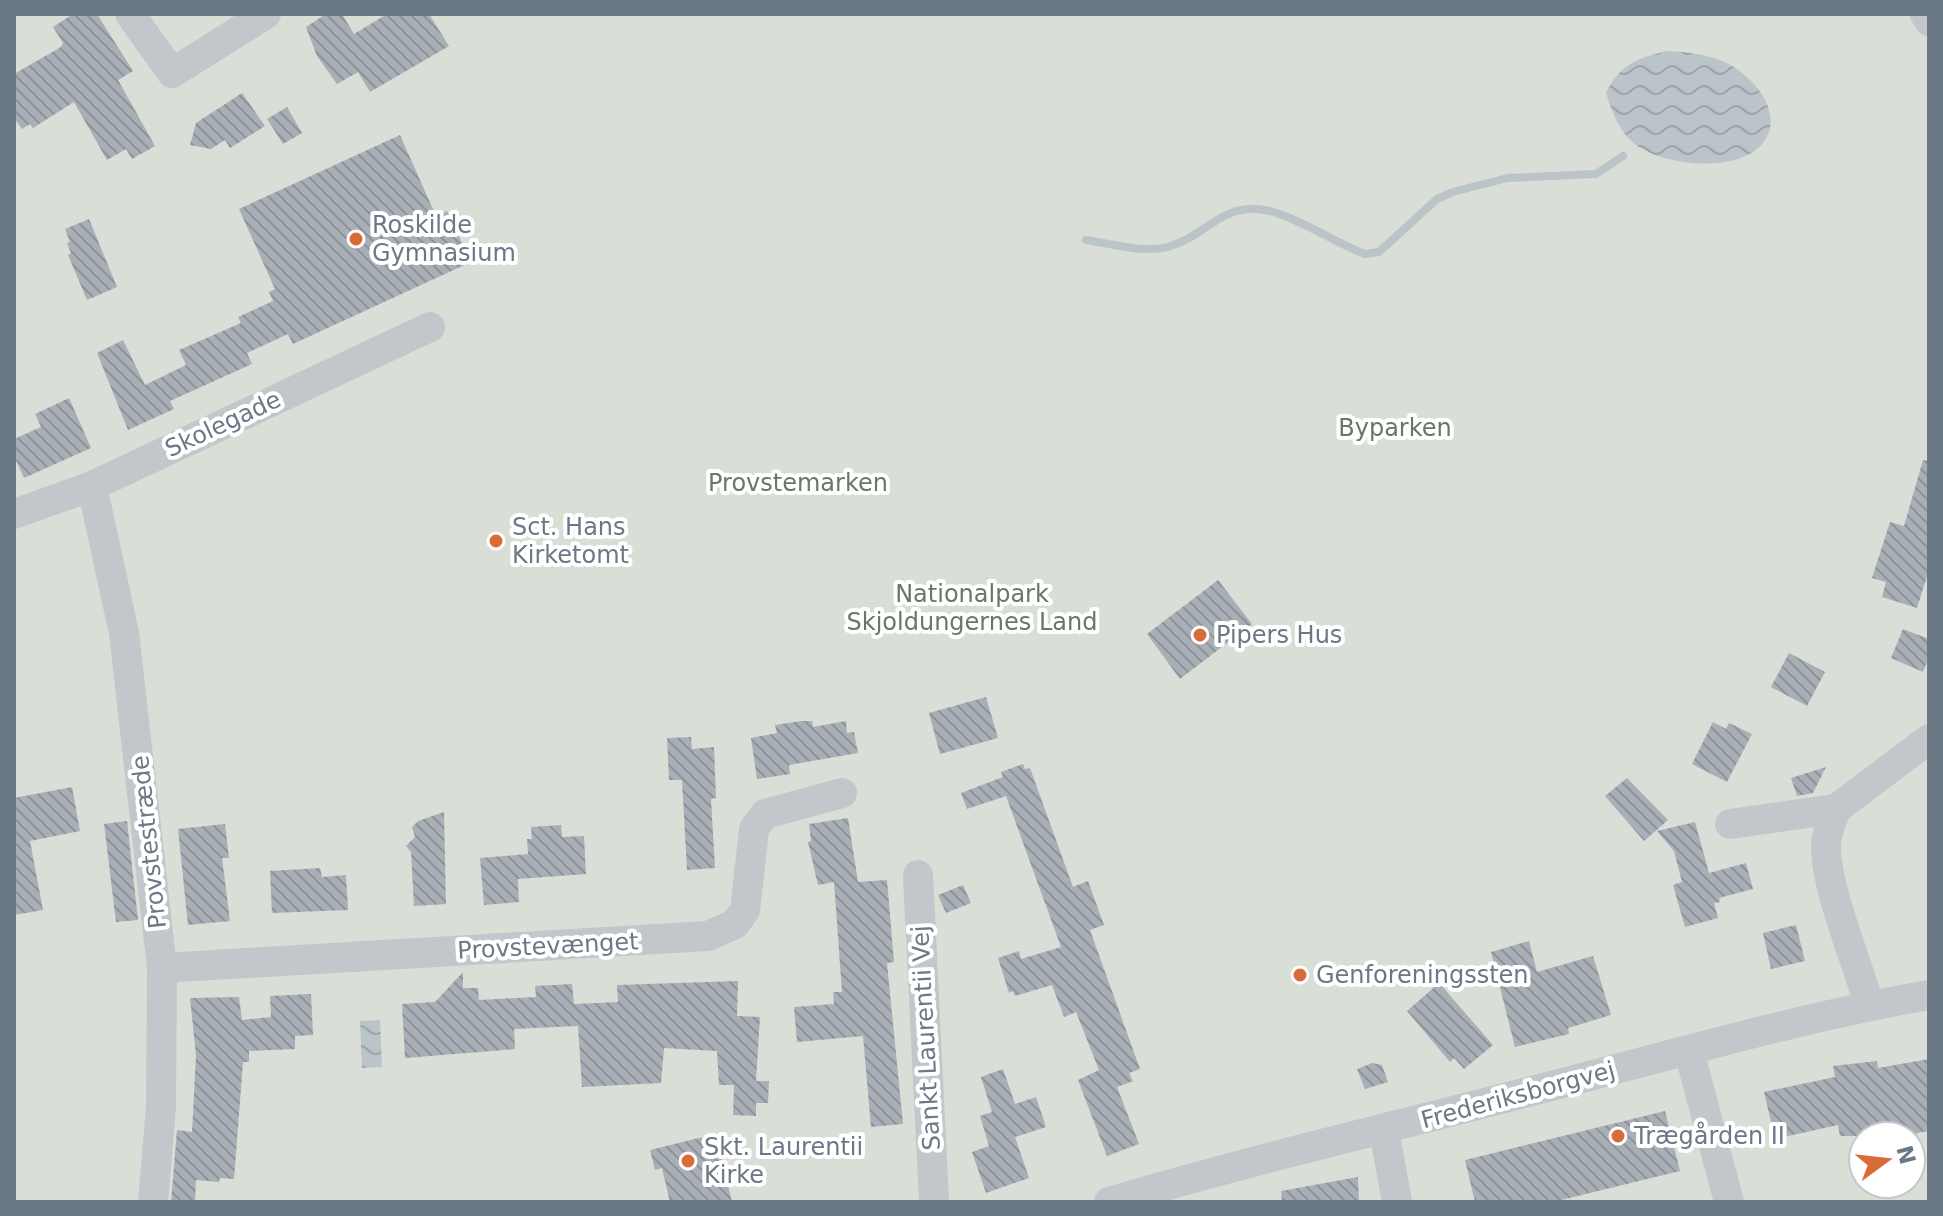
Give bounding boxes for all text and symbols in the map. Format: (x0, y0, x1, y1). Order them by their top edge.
place label: Roskilde Gymnasium (372, 211, 516, 267)
marker: Roskilde Gymnasium (347, 230, 365, 248)
street label: Skolegade (161, 385, 285, 463)
park label: Byparken (1338, 414, 1452, 442)
park label: Provstemarken (708, 469, 888, 497)
place label: Sct. Hans Kirketomt (512, 513, 629, 569)
marker: Sct. Hans Kirketomt (487, 532, 505, 550)
park label: Nationalpark Skjoldungernes Land (847, 580, 1097, 636)
place label: Pipers Hus (1216, 621, 1342, 649)
marker: Pipers Hus (1191, 626, 1209, 644)
street label: Provstestræde (126, 754, 172, 930)
street label: Sankt Laurentii Vej (906, 925, 946, 1151)
street label: Provstevænget (457, 927, 639, 965)
place label: Genforeningssten (1316, 961, 1529, 989)
marker: Genforeningssten (1291, 966, 1309, 984)
street label: Frederiksborgvej (1418, 1056, 1618, 1134)
north arrow (1847, 1120, 1927, 1200)
place label: Trægården II (1633, 1121, 1785, 1150)
marker: Trægården II (1609, 1127, 1627, 1145)
place label: Skt. Laurentii Kirke (704, 1133, 863, 1189)
text: N (1891, 1143, 1920, 1167)
marker: Skt. Laurentii Kirke (679, 1152, 697, 1170)

